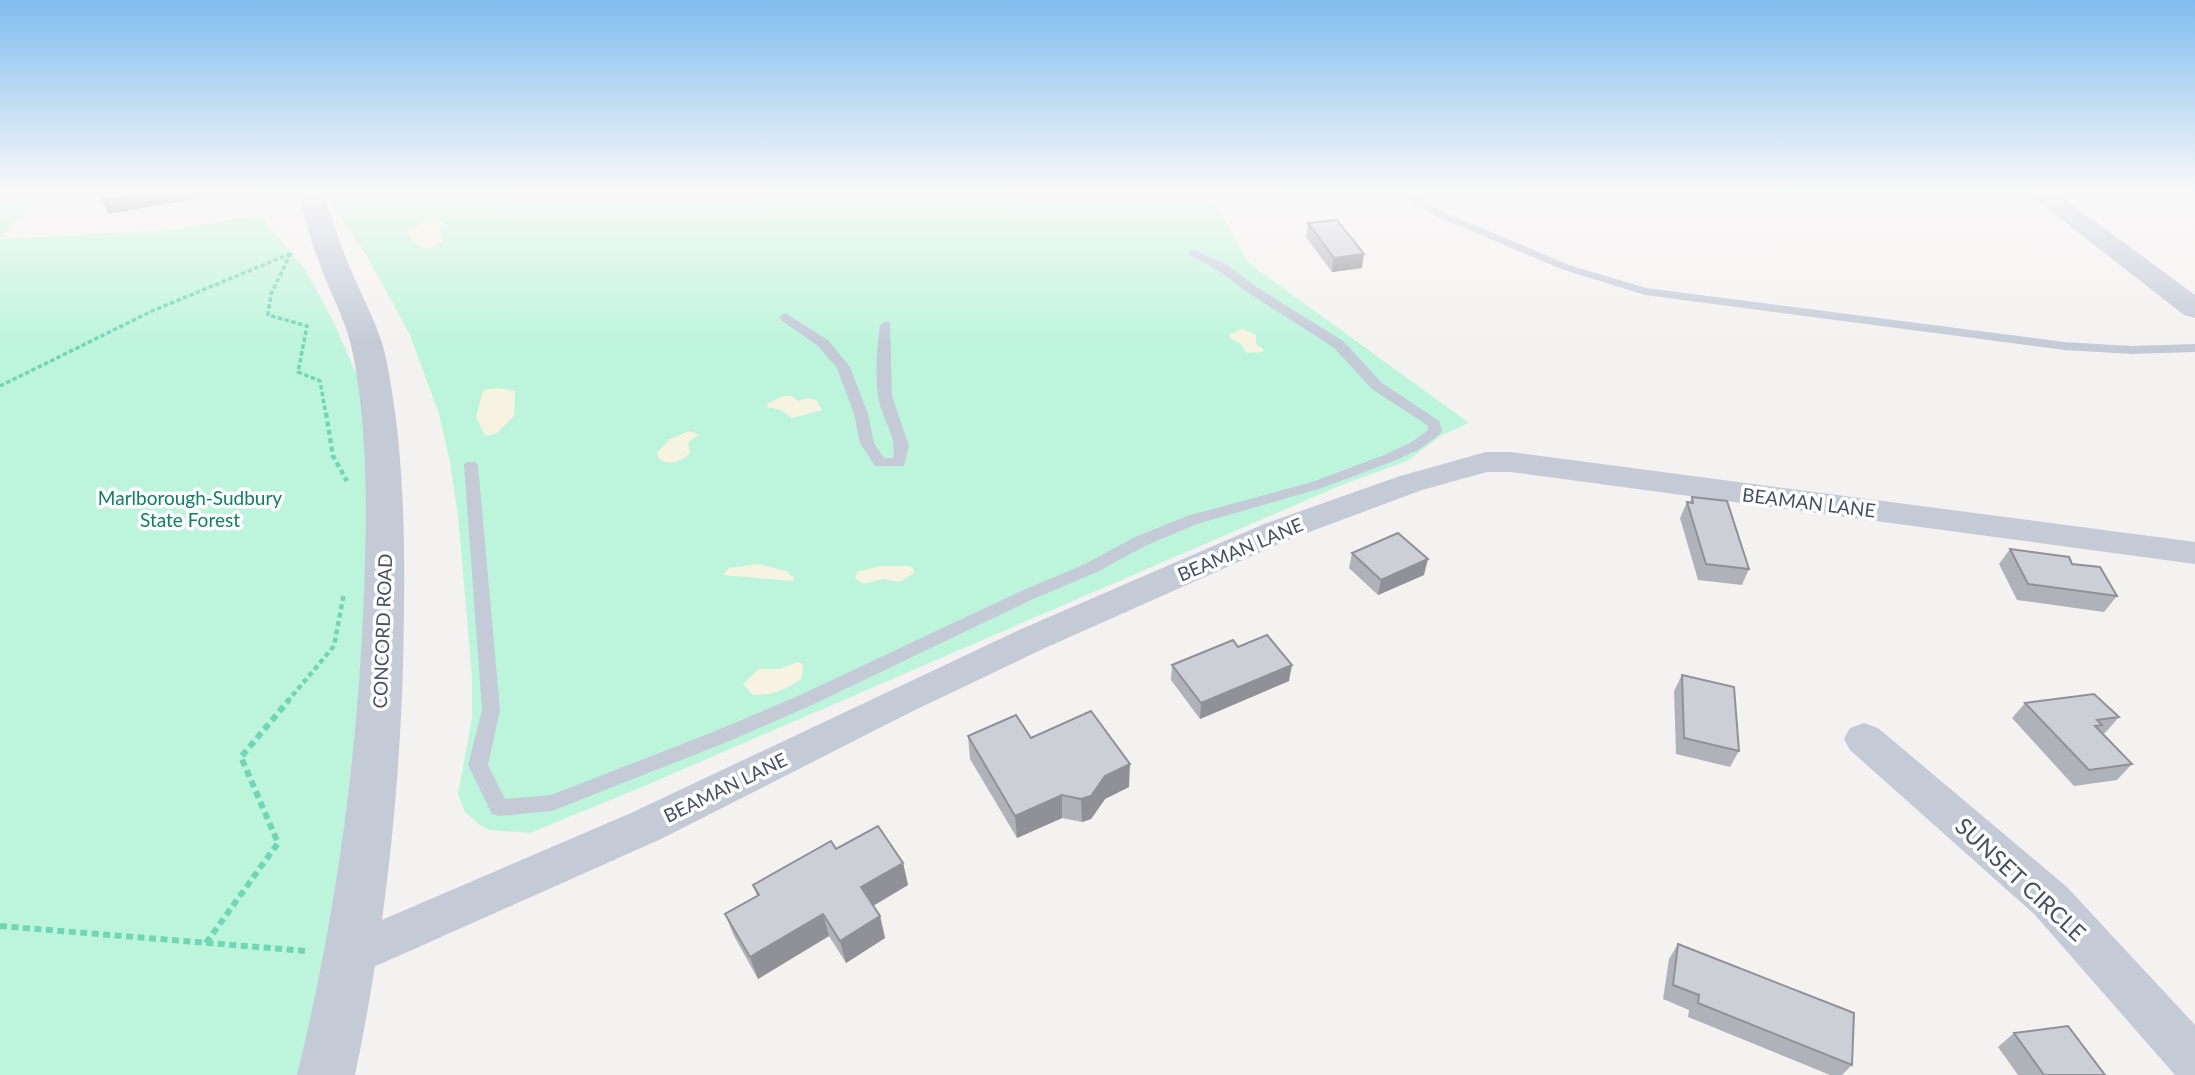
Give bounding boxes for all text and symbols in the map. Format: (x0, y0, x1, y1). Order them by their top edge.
street label: BEAMAN LANE (1741, 482, 1877, 522)
park label: Marlborough-Sudbury State Forest (98, 486, 282, 531)
street label: BEAMAN LANE (1174, 512, 1306, 586)
street label: CONCORD ROAD (368, 553, 396, 709)
street label: BEAMAN LANE (660, 747, 790, 827)
street label: SUNSET CIRCLE (1950, 811, 2092, 947)

